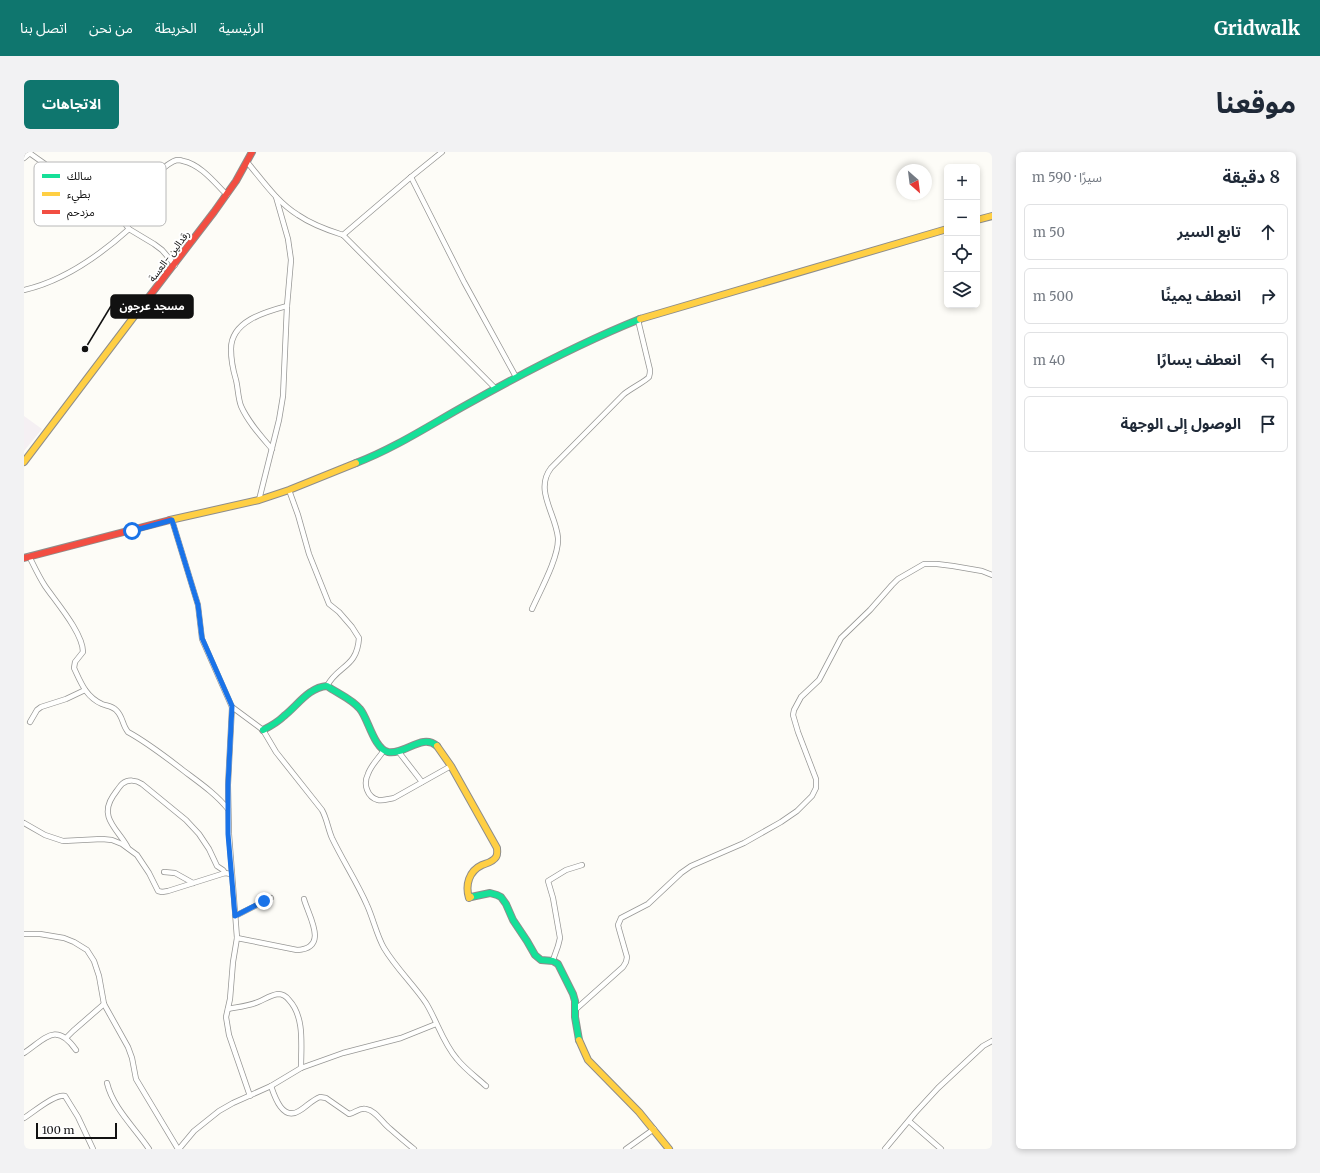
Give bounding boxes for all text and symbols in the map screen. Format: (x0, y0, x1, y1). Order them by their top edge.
text: Gridwalk (1214, 16, 1300, 40)
text: اتصل بنا (20, 19, 67, 37)
text: من نحن (89, 19, 133, 37)
text: الخريطة (155, 19, 197, 37)
text: الرئيسية (219, 19, 264, 37)
button: الاتجاهات (24, 80, 119, 129)
text: موقعنا (1216, 85, 1296, 121)
legend (34, 162, 166, 226)
north arrow (896, 164, 932, 200)
map controls (944, 164, 980, 308)
button: + (944, 164, 980, 200)
text: 8 دقيقة (1223, 166, 1280, 188)
text: سالك (67, 169, 92, 183)
text: سيرًا · 590 m (1032, 169, 1102, 186)
text: بطيء (67, 187, 90, 204)
button: − (944, 200, 980, 236)
text: مزدحم (67, 205, 95, 221)
icon: ahead (1257, 221, 1279, 243)
text: تابع السير (1177, 222, 1241, 241)
text: 50 m (1033, 224, 1065, 241)
street label: رقدالين -العسة (145, 228, 193, 284)
button: locate (944, 236, 980, 272)
button: layers (944, 272, 980, 308)
icon: right (1257, 285, 1279, 307)
text: انعطف يمينًا (1161, 286, 1241, 305)
text: 500 m (1033, 288, 1073, 305)
callout: مسجد عرجون (111, 295, 193, 318)
text: مسجد عرجون (119, 299, 185, 313)
icon: left (1257, 349, 1279, 371)
text: انعطف يسارًا (1157, 350, 1241, 369)
text: 40 m (1033, 352, 1065, 369)
icon: arrive (1257, 413, 1279, 435)
text: الوصول إلى الوجهة (1121, 414, 1241, 433)
route start (123, 522, 141, 540)
route end (255, 892, 273, 910)
scale bar (36, 1121, 117, 1140)
text: 100 m (42, 1123, 74, 1137)

